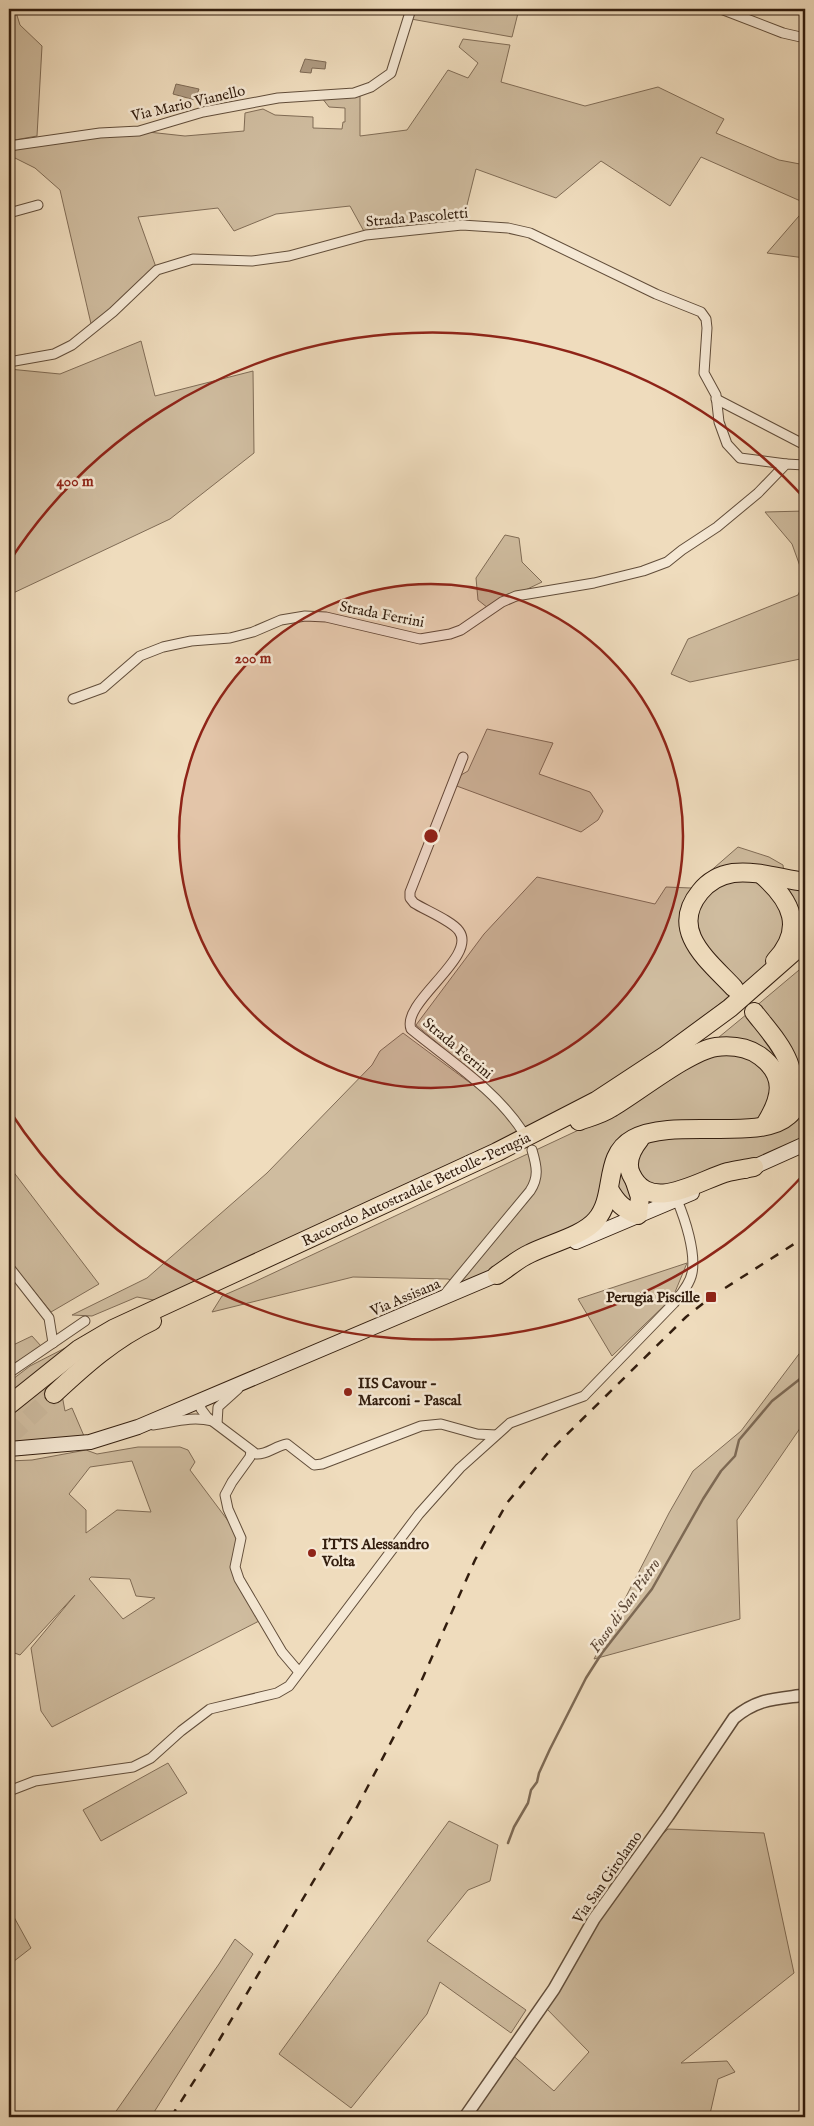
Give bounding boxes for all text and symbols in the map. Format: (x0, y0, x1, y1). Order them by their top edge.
street label: Via Mario Vianello (128, 81, 247, 126)
street label: Strada Pascoletti (365, 204, 469, 231)
text: 400 m (57, 472, 94, 491)
street label: Strada Ferrini (338, 597, 426, 632)
text: 200 m (235, 649, 272, 668)
centre of rings (422, 827, 440, 845)
street label: Strada Ferrini (419, 1013, 497, 1083)
street label: Raccordo Autostradale Bettolle-Perugia (299, 1128, 534, 1251)
street label: Via Assisana (366, 1274, 444, 1321)
place label: Perugia Piscille (606, 1288, 700, 1307)
marker: Perugia Piscille (704, 1290, 718, 1304)
place label: IIS Cavour - Marconi - Pascal (358, 1374, 462, 1410)
marker: IIS Cavour - Marconi - Pascal (342, 1386, 354, 1398)
place label: ITTS Alessandro Volta (321, 1535, 429, 1571)
marker: ITTS Alessandro Volta (306, 1547, 318, 1559)
water label: Fosso di San Pietro (586, 1555, 665, 1657)
street label: Via San Girolamo (568, 1827, 646, 1928)

